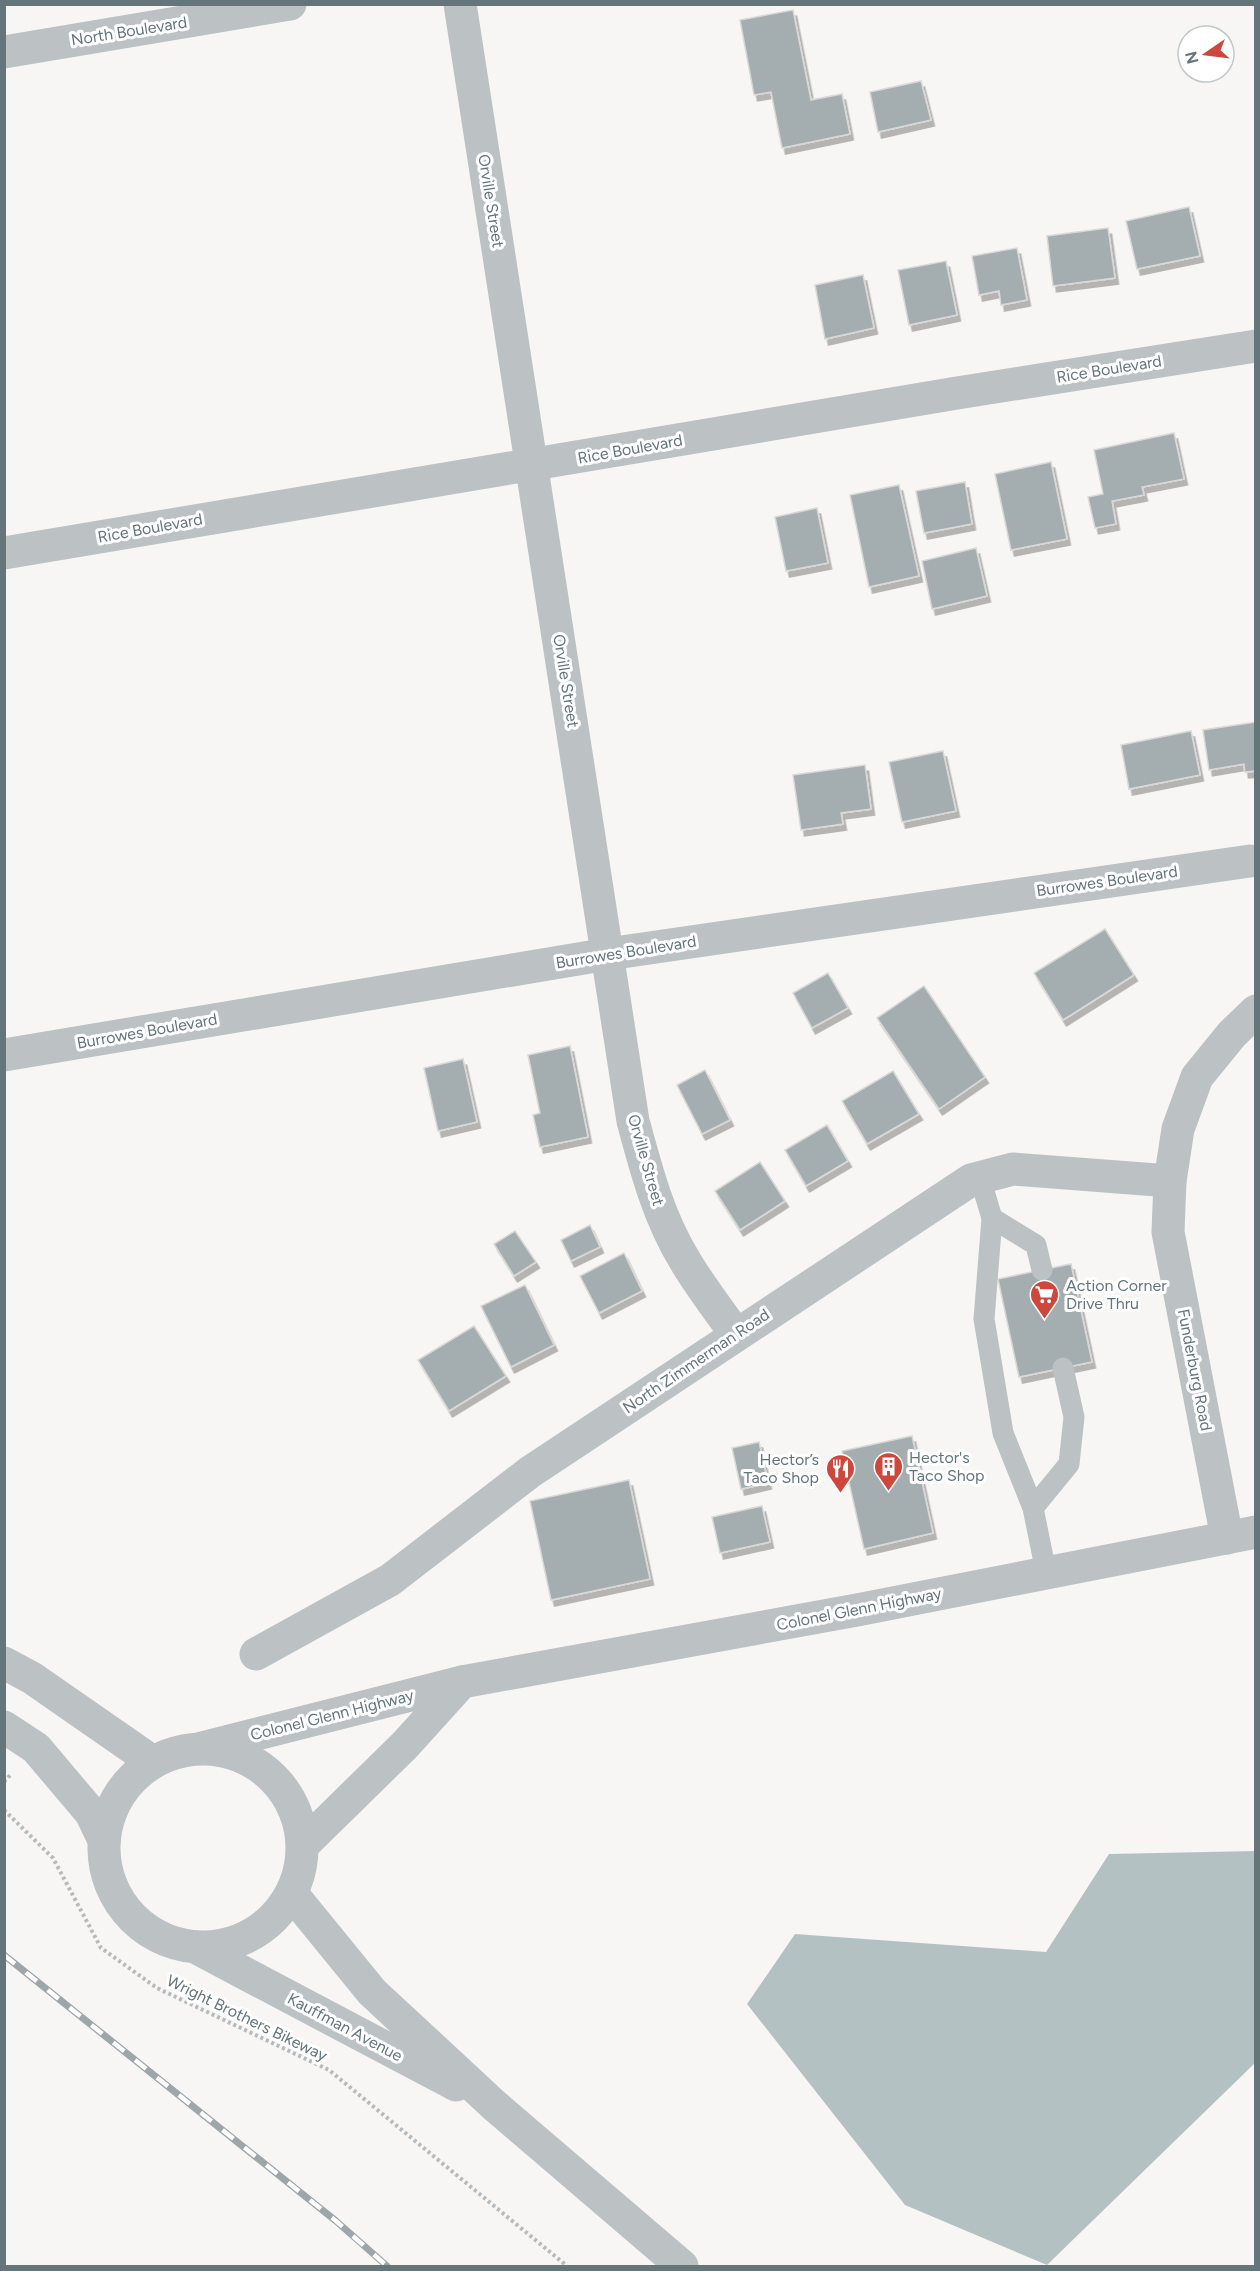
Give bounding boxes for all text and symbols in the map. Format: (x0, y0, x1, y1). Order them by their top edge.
street label: North Boulevard (70, 12, 188, 50)
north arrow (1176, 24, 1236, 84)
text: N (1181, 49, 1203, 66)
street label: Orville Street (474, 153, 508, 249)
street label: Rice Boulevard (1055, 351, 1163, 387)
street label: Rice Boulevard (576, 430, 684, 468)
street label: Rice Boulevard (96, 509, 204, 547)
street label: Orville Street (549, 633, 583, 729)
street label: Burrowes Boulevard (1035, 862, 1179, 900)
street label: Burrowes Boulevard (554, 931, 698, 973)
street label: Burrowes Boulevard (75, 1009, 219, 1053)
street label: Orville Street (624, 1112, 668, 1208)
place label: Action Corner Drive Thru (1066, 1276, 1167, 1313)
supermarket icon: Action Corner Drive Thru (1029, 1278, 1061, 1320)
street label: North Zimmerman Road (619, 1305, 773, 1417)
street label: Funderburg Road (1174, 1307, 1216, 1433)
place label: Hector's Taco Shop (909, 1448, 984, 1485)
place label: Hector’s Taco Shop (744, 1450, 819, 1487)
building icon: Hector's Taco Shop (872, 1450, 904, 1492)
restaurant icon: Hector’s Taco Shop (824, 1452, 856, 1494)
street label: Colonel Glenn Highway (775, 1584, 944, 1634)
street label: Colonel Glenn Highway (248, 1685, 416, 1745)
street label: Wright Brothers Bikeway (164, 1971, 331, 2065)
street label: Kauffman Avenue (284, 1989, 406, 2065)

